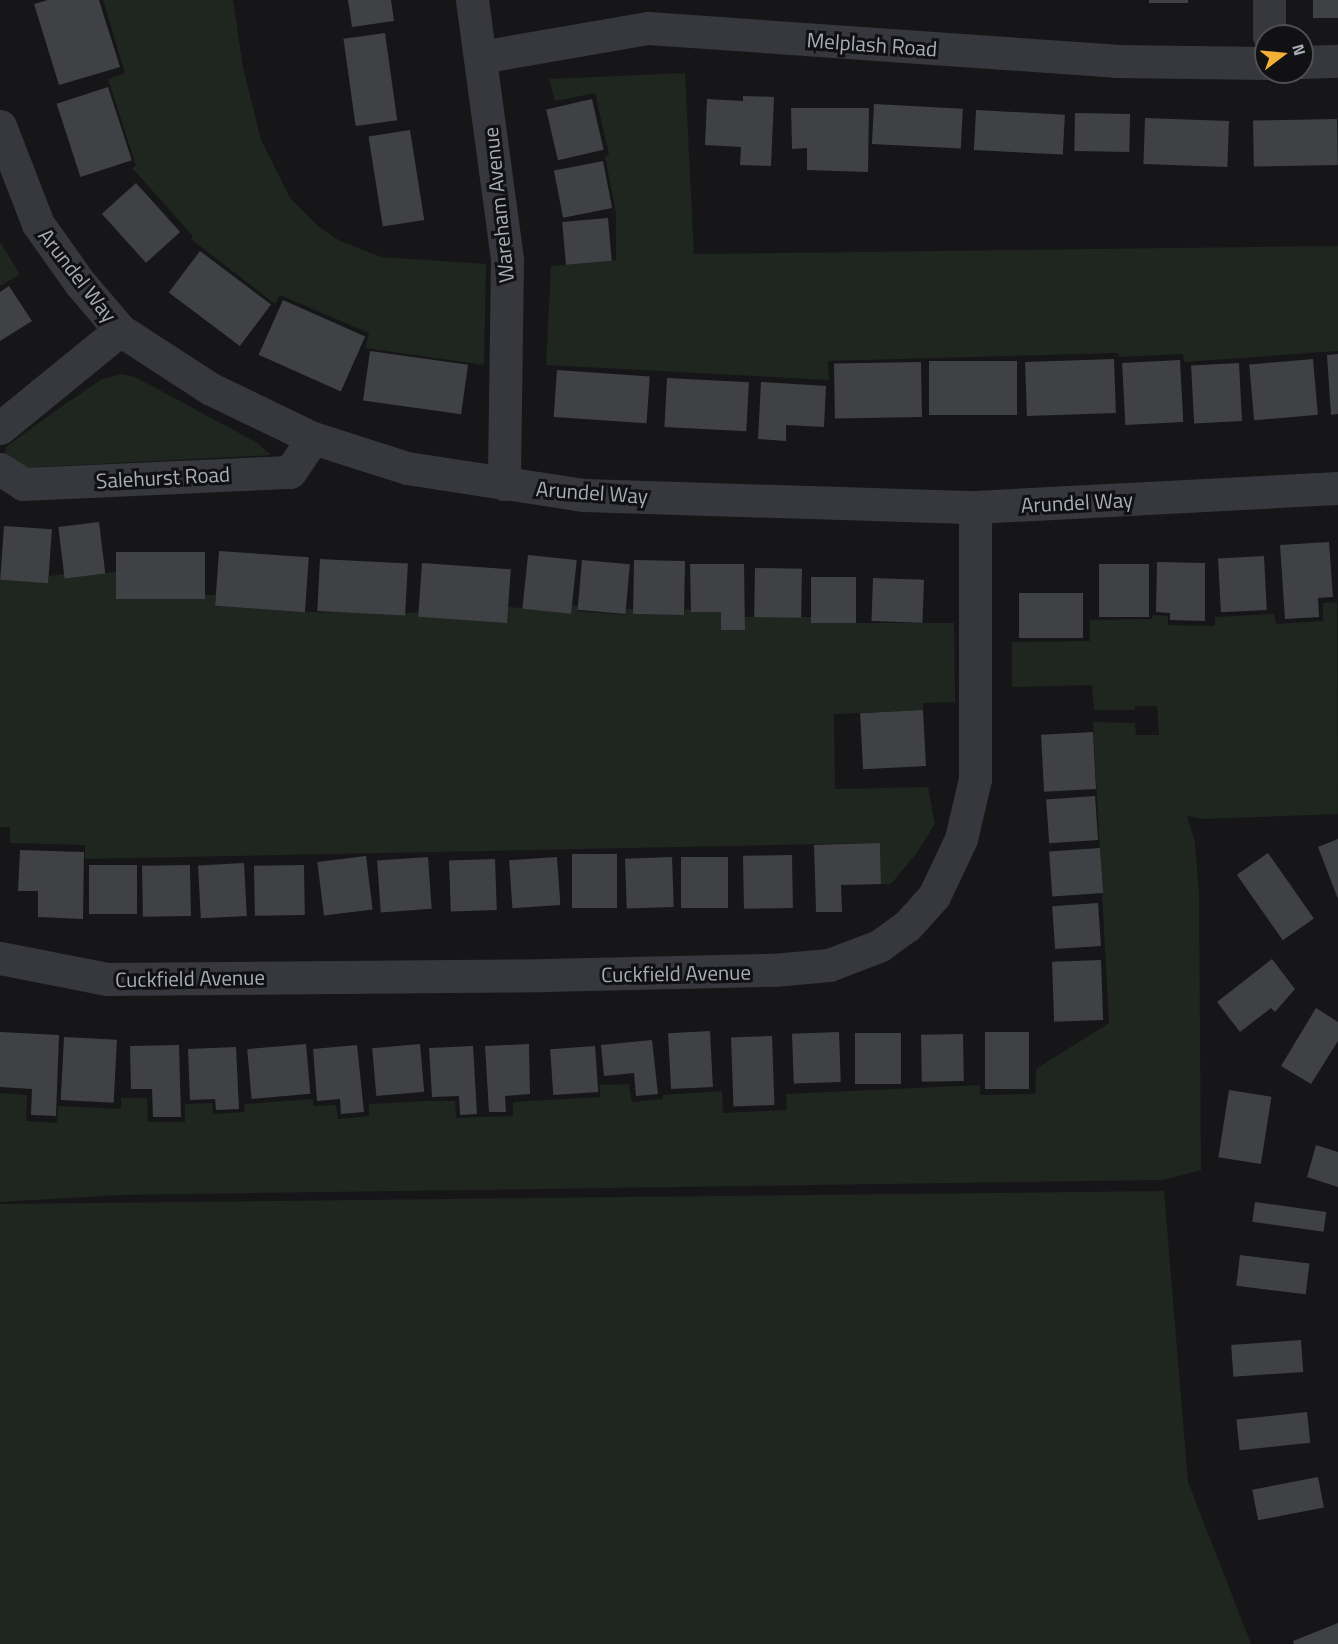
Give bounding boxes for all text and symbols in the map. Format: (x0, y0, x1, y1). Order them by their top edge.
north arrow (1254, 24, 1314, 84)
street label: Melplash Road (806, 27, 938, 61)
text: N (1286, 41, 1312, 58)
street label: Wareham Avenue (477, 126, 519, 284)
street label: Arundel Way (34, 223, 122, 327)
street label: Salehurst Road (95, 461, 231, 493)
street label: Arundel Way (535, 476, 649, 508)
street label: Arundel Way (1020, 486, 1134, 518)
street label: Cuckfield Avenue (601, 959, 751, 987)
street label: Cuckfield Avenue (115, 964, 265, 992)

